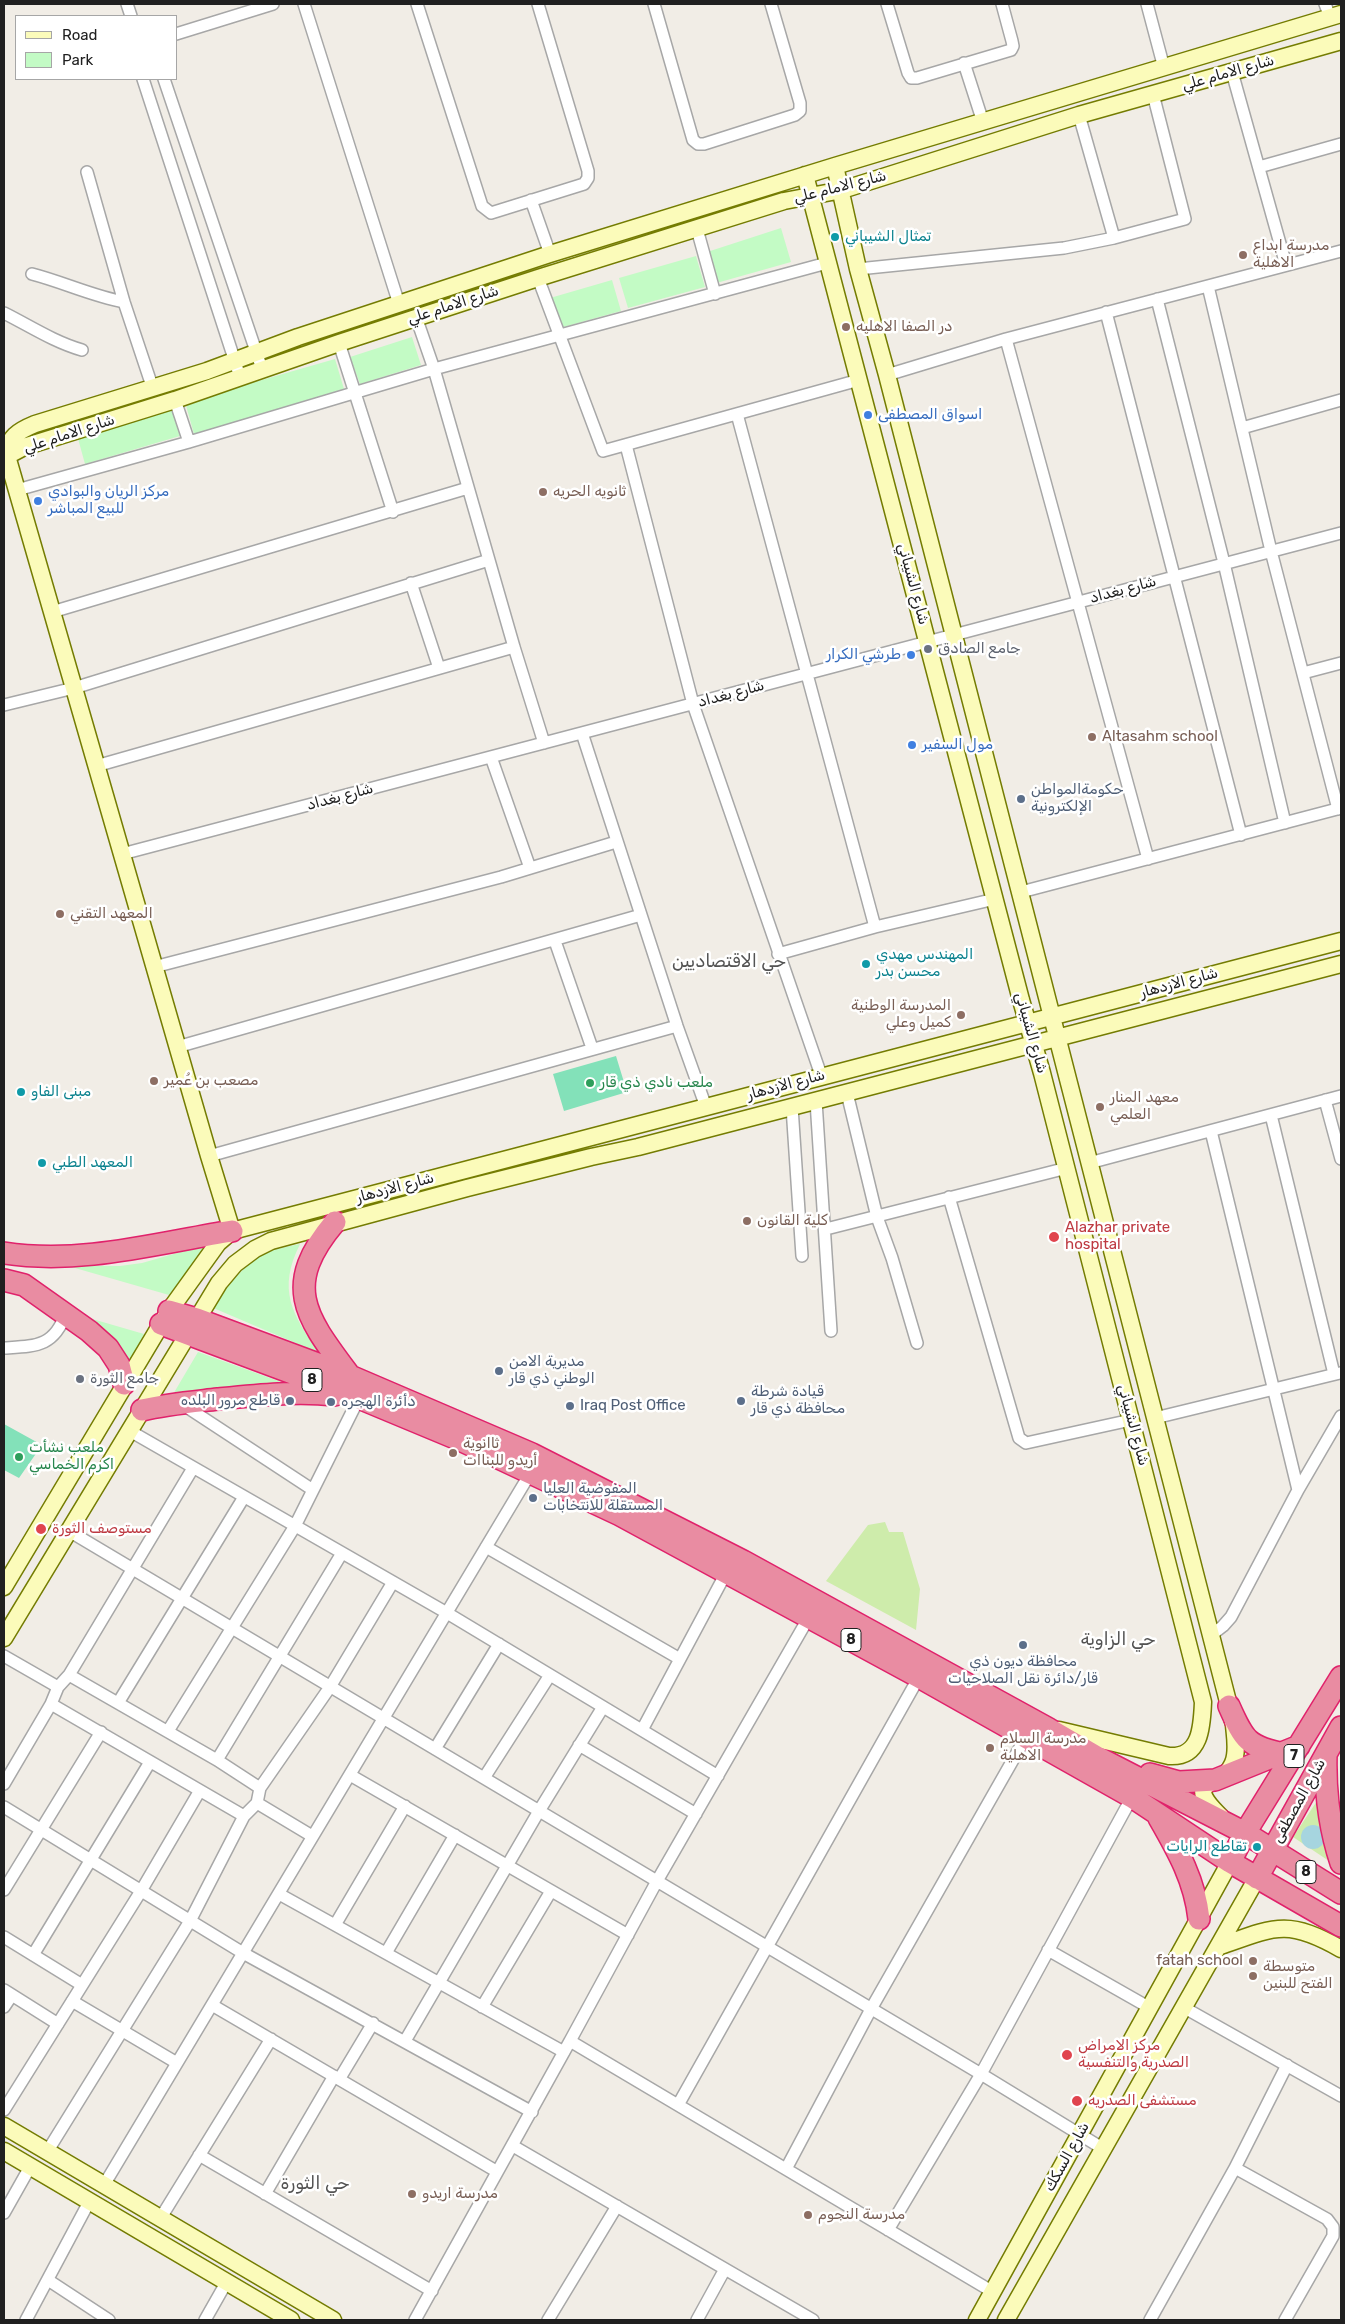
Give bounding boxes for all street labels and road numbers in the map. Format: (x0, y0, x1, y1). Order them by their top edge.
street label: شارع الامام علي (1180, 51, 1276, 95)
street label: شارع الامام علي (792, 167, 888, 207)
street label: شارع الامام علي (405, 282, 501, 328)
street label: شارع الامام علي (21, 411, 117, 457)
street label: شارع الشيباني (894, 541, 932, 627)
street label: شارع بغداد (1088, 572, 1158, 608)
street label: شارع بغداد (696, 676, 766, 712)
street label: شارع بغداد (305, 779, 375, 815)
street label: شارع الازدهار (1138, 964, 1220, 1002)
street label: شارع الشيباني (1011, 990, 1051, 1076)
street label: شارع الازدهار (745, 1066, 827, 1104)
street label: شارع الازدهار (354, 1169, 436, 1207)
road number: 8 (302, 1368, 322, 1392)
street label: شارع الشيباني (1114, 1382, 1152, 1468)
road number: 8 (841, 1628, 861, 1652)
road number: 7 (1284, 1744, 1304, 1768)
street label: شارع المصطفى (1268, 1756, 1330, 1846)
road number: 8 (1296, 1860, 1316, 1884)
street label: شارع السكك (1041, 2119, 1093, 2195)

